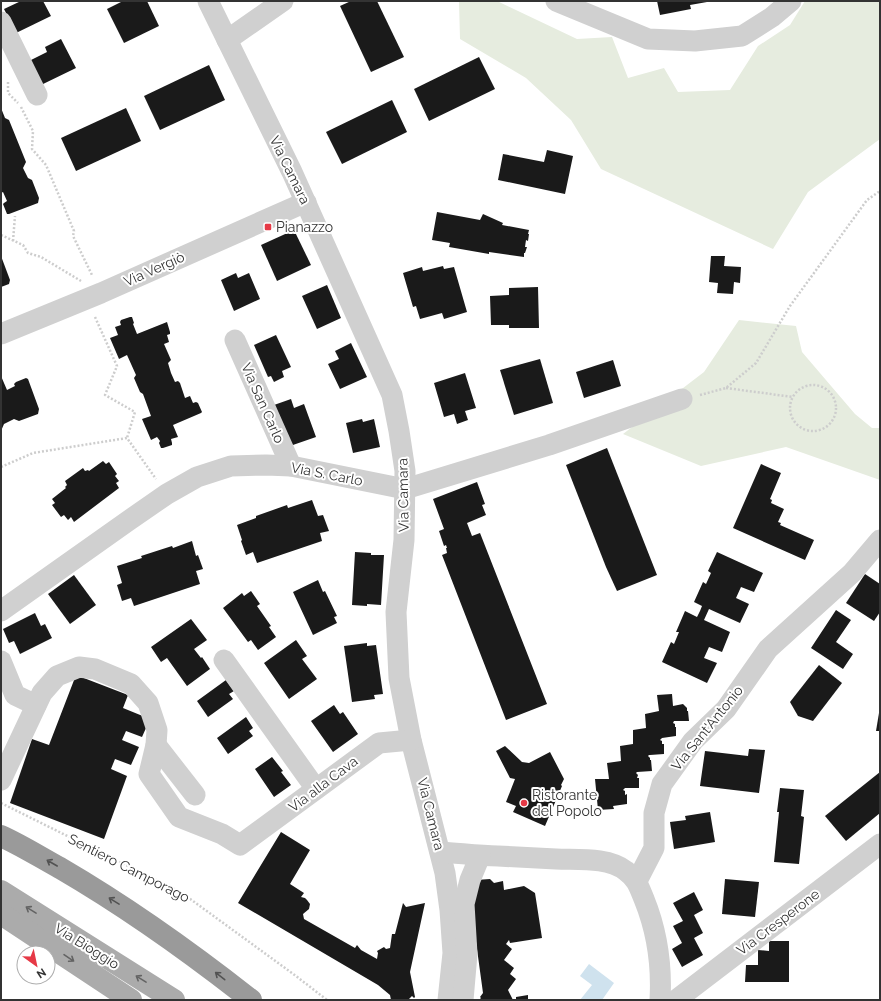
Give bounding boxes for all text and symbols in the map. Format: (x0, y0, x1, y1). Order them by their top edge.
street label: Via Camara (267, 133, 313, 207)
place label: Pianazzo (276, 219, 333, 235)
marker: Pianazzo (263, 222, 273, 232)
street label: Via Vergiò (121, 249, 187, 289)
street label: Via San Carlo (238, 361, 288, 445)
street label: Via Camara (394, 458, 412, 532)
street label: Via S. Carlo (290, 459, 364, 489)
street label: Via Sant'Antonio (668, 682, 746, 774)
street label: Via alla Cava (285, 753, 361, 815)
street label: Via Camara (414, 776, 448, 852)
place label: Ristorante del Popolo (532, 787, 602, 819)
marker: Ristorante del Popolo (519, 798, 529, 808)
street label: Sentiero Camporago (66, 830, 192, 906)
one-way arrow (46, 859, 58, 867)
street label: Via Cresperone (734, 886, 822, 958)
one-way arrow (109, 897, 120, 905)
one-way arrow (26, 906, 37, 914)
street label: Via Bioggio (52, 920, 122, 972)
north arrow (16, 945, 56, 985)
one-way arrow (63, 954, 74, 962)
text: N (34, 965, 48, 981)
one-way arrow (214, 972, 225, 980)
one-way arrow (135, 975, 147, 983)

